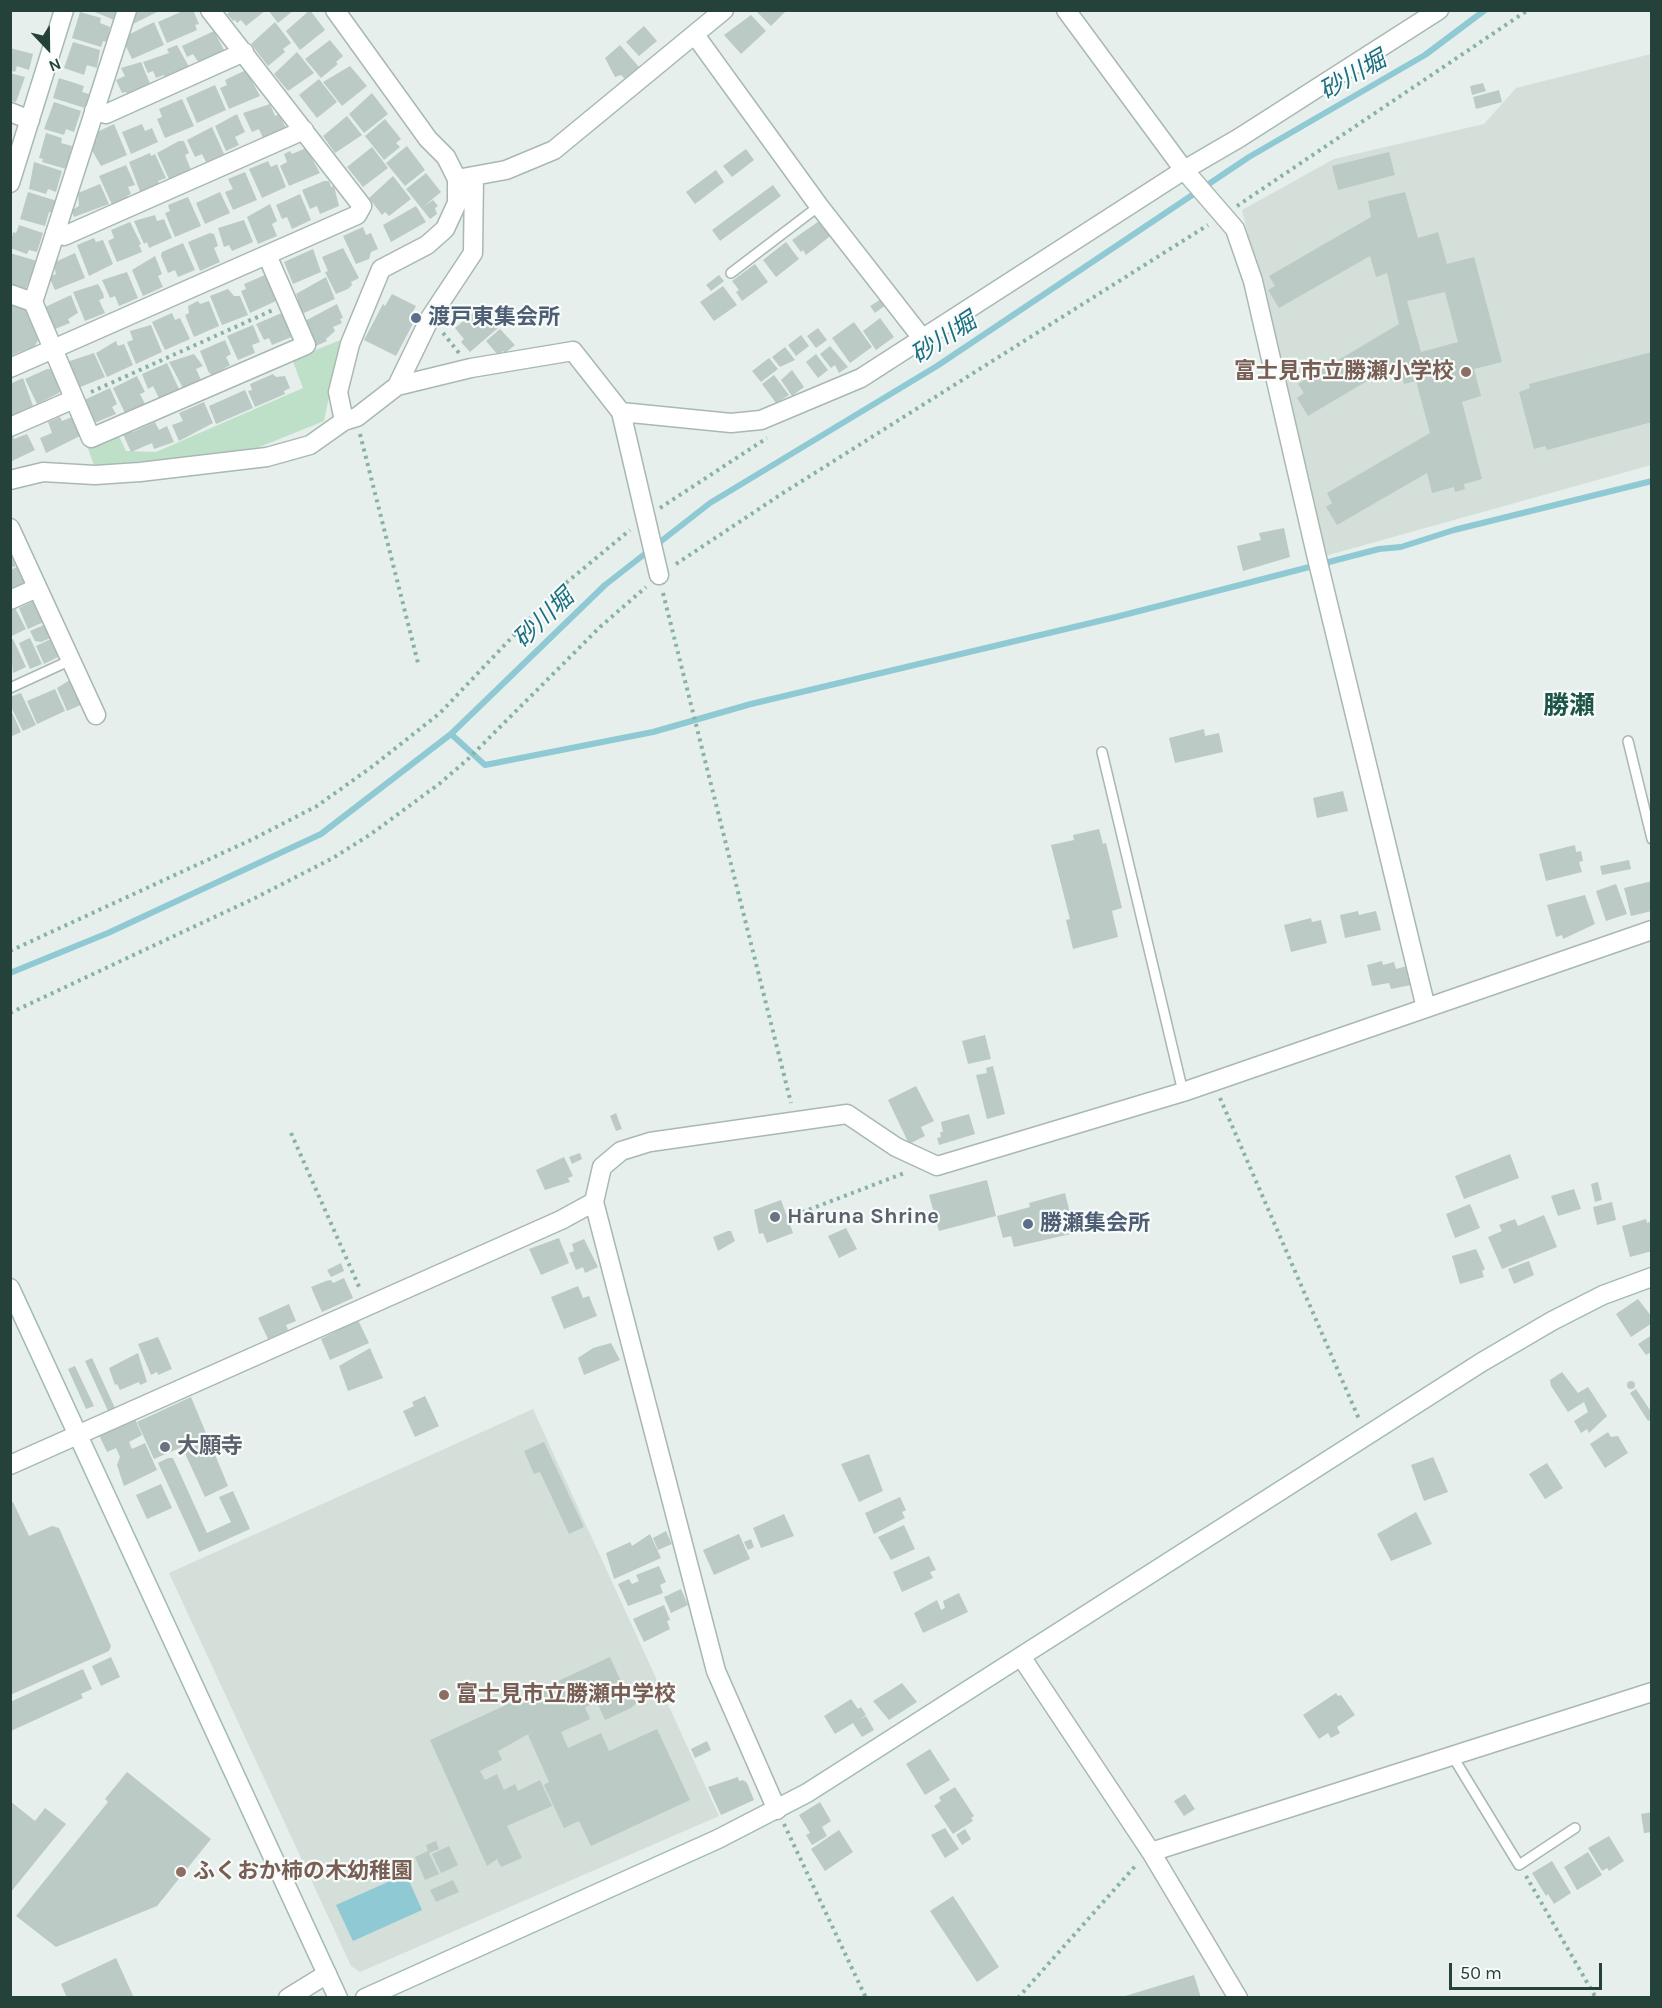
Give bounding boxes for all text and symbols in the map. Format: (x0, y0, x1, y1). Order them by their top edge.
north arrow (18, 18, 78, 78)
water label: 砂川堀 (1315, 46, 1391, 106)
text: N (46, 54, 64, 76)
place label: 渡戸東集会所 (428, 305, 560, 331)
water label: 砂川堀 (906, 307, 982, 371)
marker: 渡戸東集会所 (409, 311, 423, 325)
place label: 富士見市立勝瀬小学校 (1234, 359, 1454, 385)
marker: 富士見市立勝瀬小学校 (1459, 365, 1473, 379)
water label: 砂川堀 (508, 584, 580, 654)
district label: 勝瀬 (1543, 691, 1595, 723)
place label: Haruna Shrine (787, 1204, 939, 1230)
marker: Haruna Shrine (768, 1210, 782, 1224)
place label: 勝瀬集会所 (1040, 1211, 1150, 1237)
marker: 勝瀬集会所 (1021, 1217, 1035, 1231)
place label: 大願寺 (177, 1434, 243, 1460)
marker: 大願寺 (158, 1440, 172, 1454)
place label: 富士見市立勝瀬中学校 (456, 1682, 676, 1708)
marker: 富士見市立勝瀬中学校 (437, 1688, 451, 1702)
place label: ふくおか柿の木幼稚園 (193, 1859, 413, 1885)
marker: ふくおか柿の木幼稚園 (174, 1865, 188, 1879)
scale bar (1452, 1951, 1605, 1989)
text: 50 m (1460, 1962, 1502, 1984)

